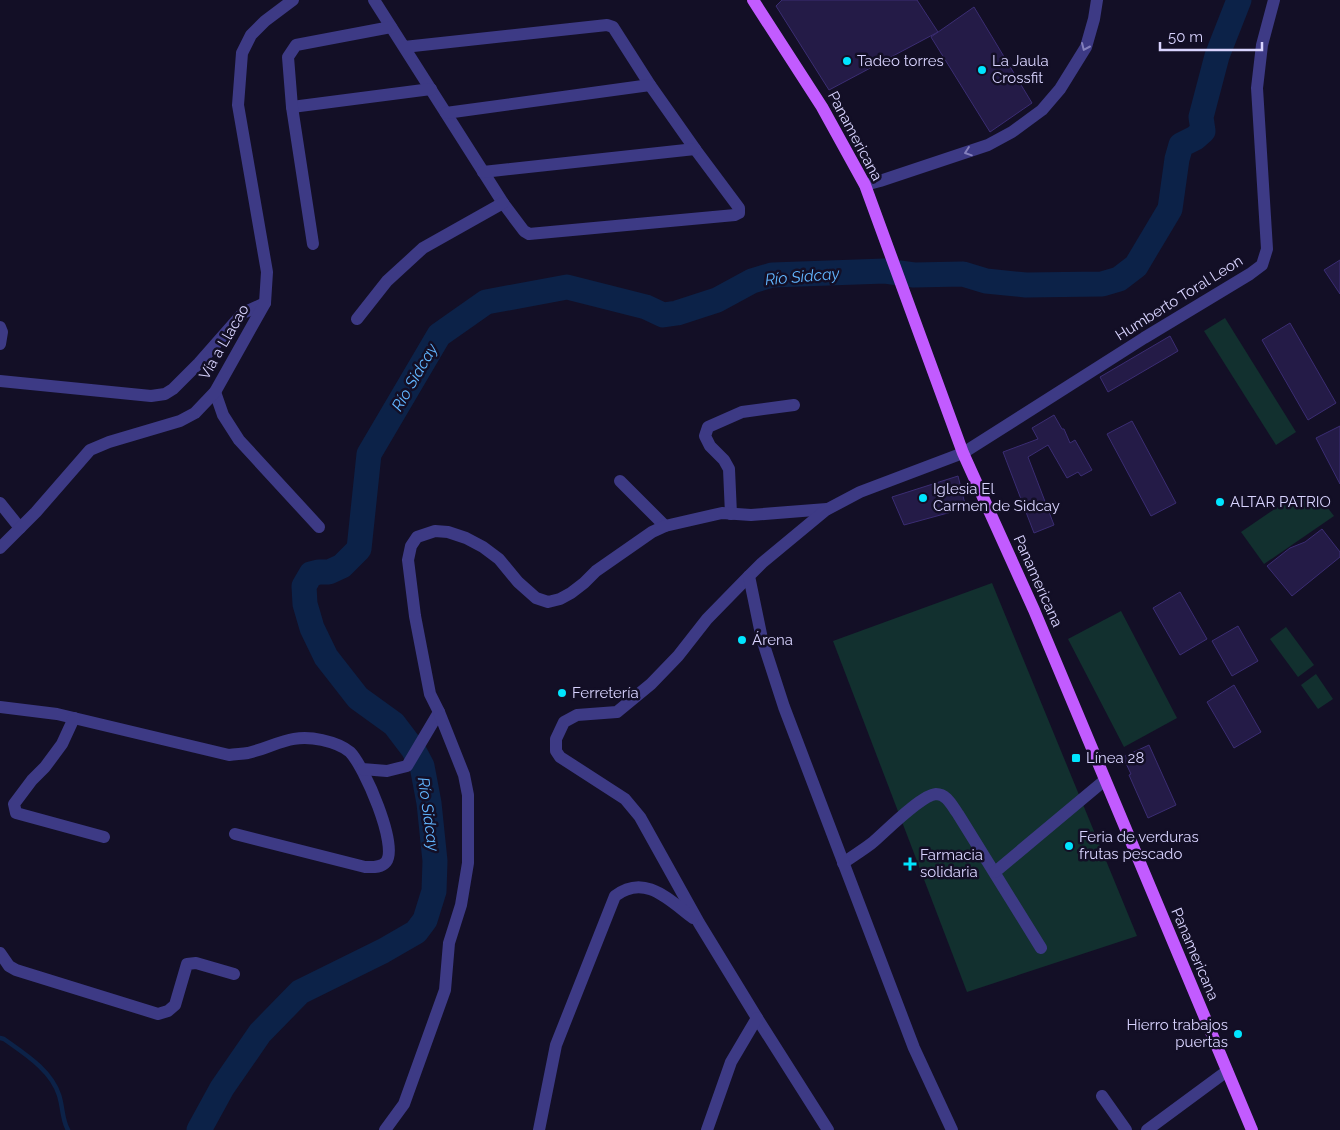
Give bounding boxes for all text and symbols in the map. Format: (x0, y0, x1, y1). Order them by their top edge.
scale bar (1160, 20, 1262, 52)
text: 50 m (1168, 28, 1203, 46)
one-way arrow (1080, 42, 1091, 51)
place label: Tadeo torres (857, 52, 944, 70)
place label: La Jaula Crossfit (992, 52, 1049, 87)
marker: Tadeo torres (841, 55, 853, 67)
marker: La Jaula Crossfit (976, 64, 988, 76)
street label: Panamericana (824, 88, 886, 184)
one-way arrow (964, 146, 972, 156)
street label: Humberto Toral Leon (1112, 252, 1246, 344)
water label: Río Sidcay (764, 264, 841, 289)
street label: Vía a Llacao (195, 301, 253, 383)
water label: Río Sidcay (388, 339, 442, 414)
place label: Iglesia El Carmen de Sidcay (933, 480, 1060, 515)
marker: Iglesia El Carmen de Sidcay (917, 492, 929, 504)
place label: ALTAR PATRIO (1230, 493, 1331, 511)
marker: ALTAR PATRIO (1214, 496, 1226, 508)
street label: Panamericana (1010, 532, 1066, 630)
place label: Árena (752, 631, 793, 649)
marker: Árena (736, 634, 748, 646)
place label: Ferretería (572, 684, 639, 702)
marker: Ferretería (556, 687, 568, 699)
place label: Línea 28 (1086, 749, 1144, 767)
marker: Línea 28 (1070, 752, 1082, 764)
water label: Río Sidcay (414, 776, 443, 854)
place label: Feria de verduras frutas pescado (1079, 828, 1199, 863)
marker: Feria de verduras frutas pescado (1063, 840, 1075, 852)
place label: Farmacia solidaria (920, 846, 983, 881)
marker: Farmacia solidaria (904, 858, 916, 870)
street label: Panamericana (1167, 905, 1223, 1003)
place label: Hierro trabajos puertas (1126, 1016, 1228, 1051)
marker: Hierro trabajos puertas (1232, 1028, 1244, 1040)

